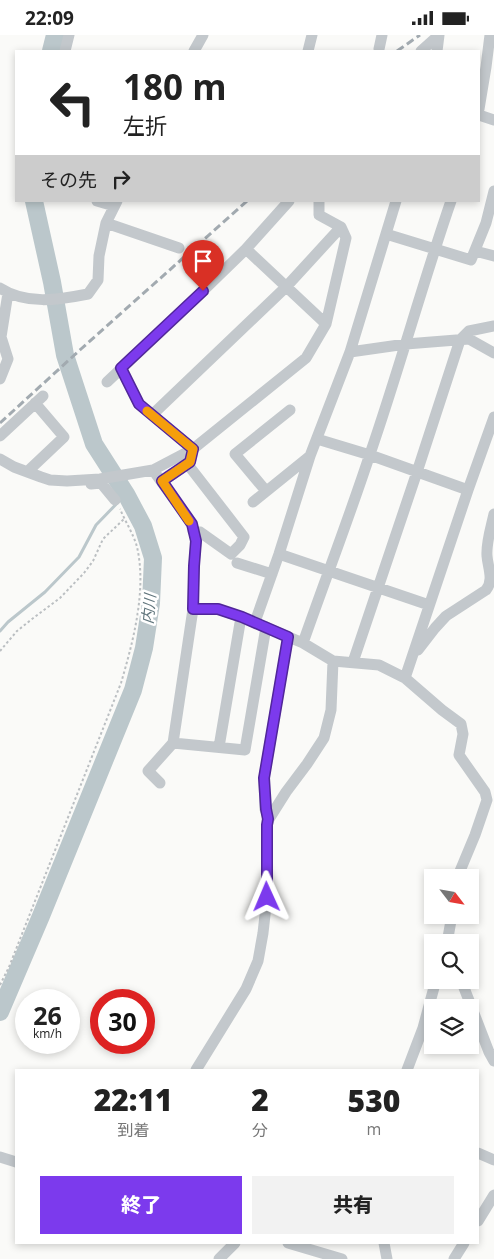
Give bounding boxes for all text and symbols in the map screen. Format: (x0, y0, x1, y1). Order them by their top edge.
text: 22:09 (25, 5, 74, 31)
text: 180 m (123, 63, 227, 110)
icon: left (40, 70, 105, 135)
text: 左折 (123, 110, 167, 140)
icon: right (107, 165, 135, 193)
text: その先 (40, 167, 97, 193)
pin (182, 240, 224, 291)
icon: arrive (189, 247, 217, 275)
water label: 内川 (136, 591, 160, 625)
north arrow (424, 869, 479, 924)
map controls (424, 869, 479, 1054)
position arrow (240, 870, 292, 922)
button: search (424, 934, 479, 989)
speed limit sign: 30 (90, 989, 155, 1054)
text: 26 (33, 998, 62, 1032)
button: layers (424, 999, 479, 1054)
text: km/h (33, 1025, 62, 1042)
text: 22:11 (94, 1079, 173, 1120)
text: 2 (251, 1079, 269, 1120)
text: 530 (348, 1080, 400, 1121)
text: m (367, 1118, 381, 1140)
text: 到着 (117, 1119, 149, 1141)
text: 分 (252, 1119, 268, 1141)
button: 終了 (40, 1176, 242, 1234)
button: 共有 (252, 1176, 454, 1234)

